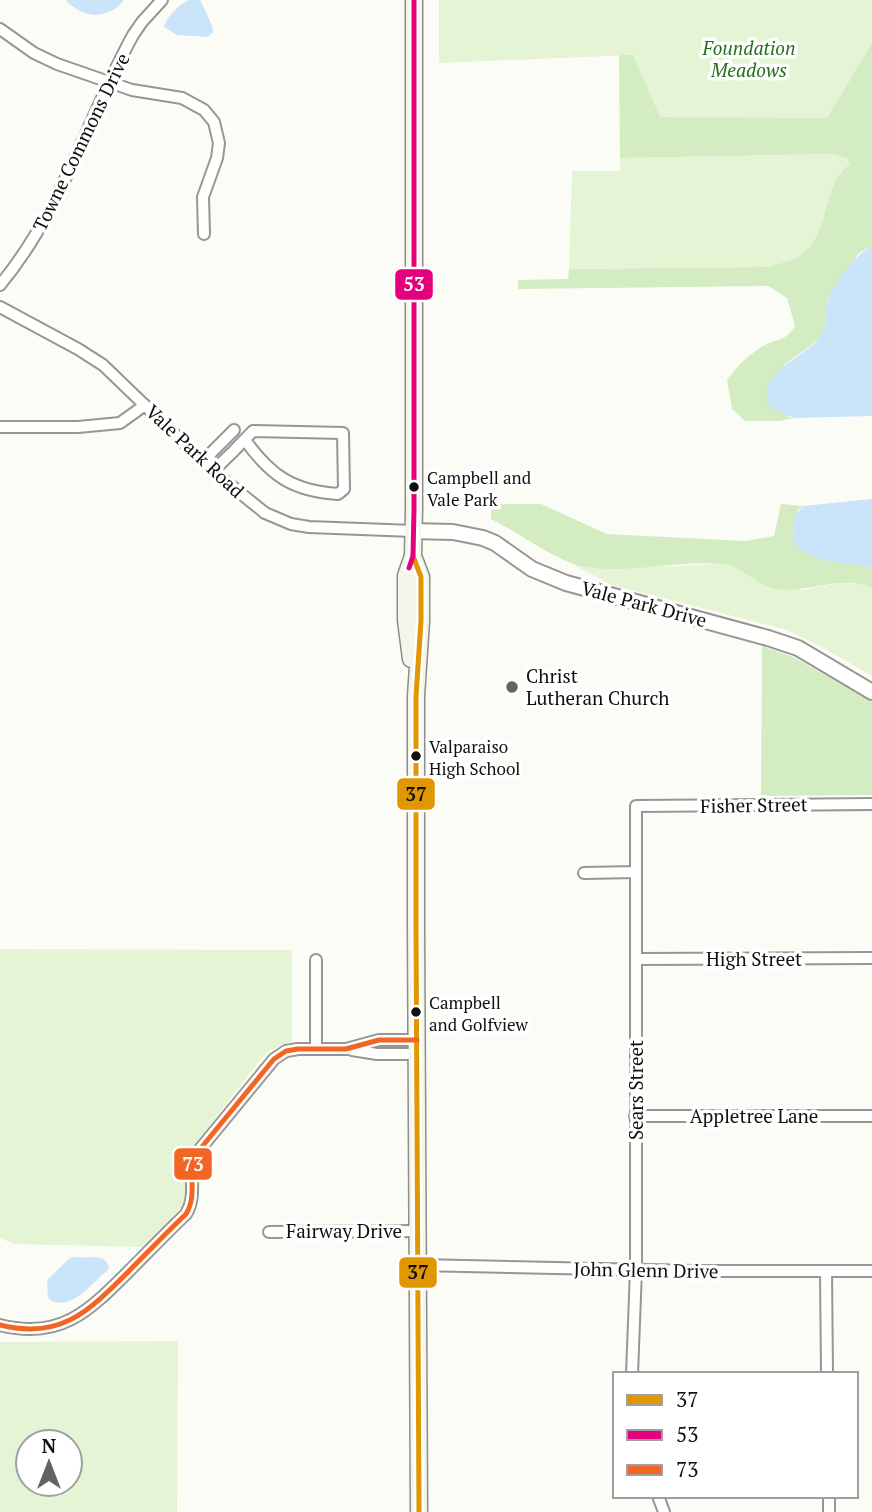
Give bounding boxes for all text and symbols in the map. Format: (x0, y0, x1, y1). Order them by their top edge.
park label: Foundation Meadows (702, 35, 795, 82)
street label: Towne Commons Drive (27, 49, 135, 235)
line badge: 53 (394, 268, 434, 301)
text: 53 (403, 271, 425, 296)
street label: Vale Park Road (141, 399, 250, 503)
place label: Campbell and Vale Park (427, 466, 532, 511)
marker: Campbell and Vale Park (407, 480, 421, 494)
street label: Vale Park Drive (579, 575, 710, 632)
place label: Christ Lutheran Church (526, 663, 670, 710)
marker: Christ Lutheran Church (504, 679, 520, 695)
place label: Valparaiso High School (429, 735, 520, 780)
marker: Valparaiso High School (409, 749, 423, 763)
line badge: 37 (396, 777, 436, 811)
text: 37 (405, 781, 427, 806)
street label: Fisher Street (700, 791, 808, 818)
street label: High Street (706, 946, 802, 971)
place label: Campbell and Golfview (429, 991, 529, 1036)
marker: Campbell and Golfview (409, 1005, 423, 1019)
street label: Sears Street (623, 1040, 648, 1140)
street label: Appletree Lane (690, 1103, 818, 1128)
line badge: 73 (173, 1147, 213, 1181)
text: 73 (182, 1151, 204, 1176)
street label: Fairway Drive (286, 1218, 402, 1243)
line badge: 37 (398, 1256, 438, 1289)
street label: John Glenn Drive (573, 1256, 719, 1283)
text: 37 (407, 1259, 429, 1284)
legend (613, 1372, 858, 1498)
text: 37 (676, 1385, 698, 1413)
text: 53 (676, 1420, 698, 1448)
north arrow (14, 1428, 84, 1498)
text: N (42, 1433, 57, 1458)
text: 73 (676, 1455, 698, 1483)

